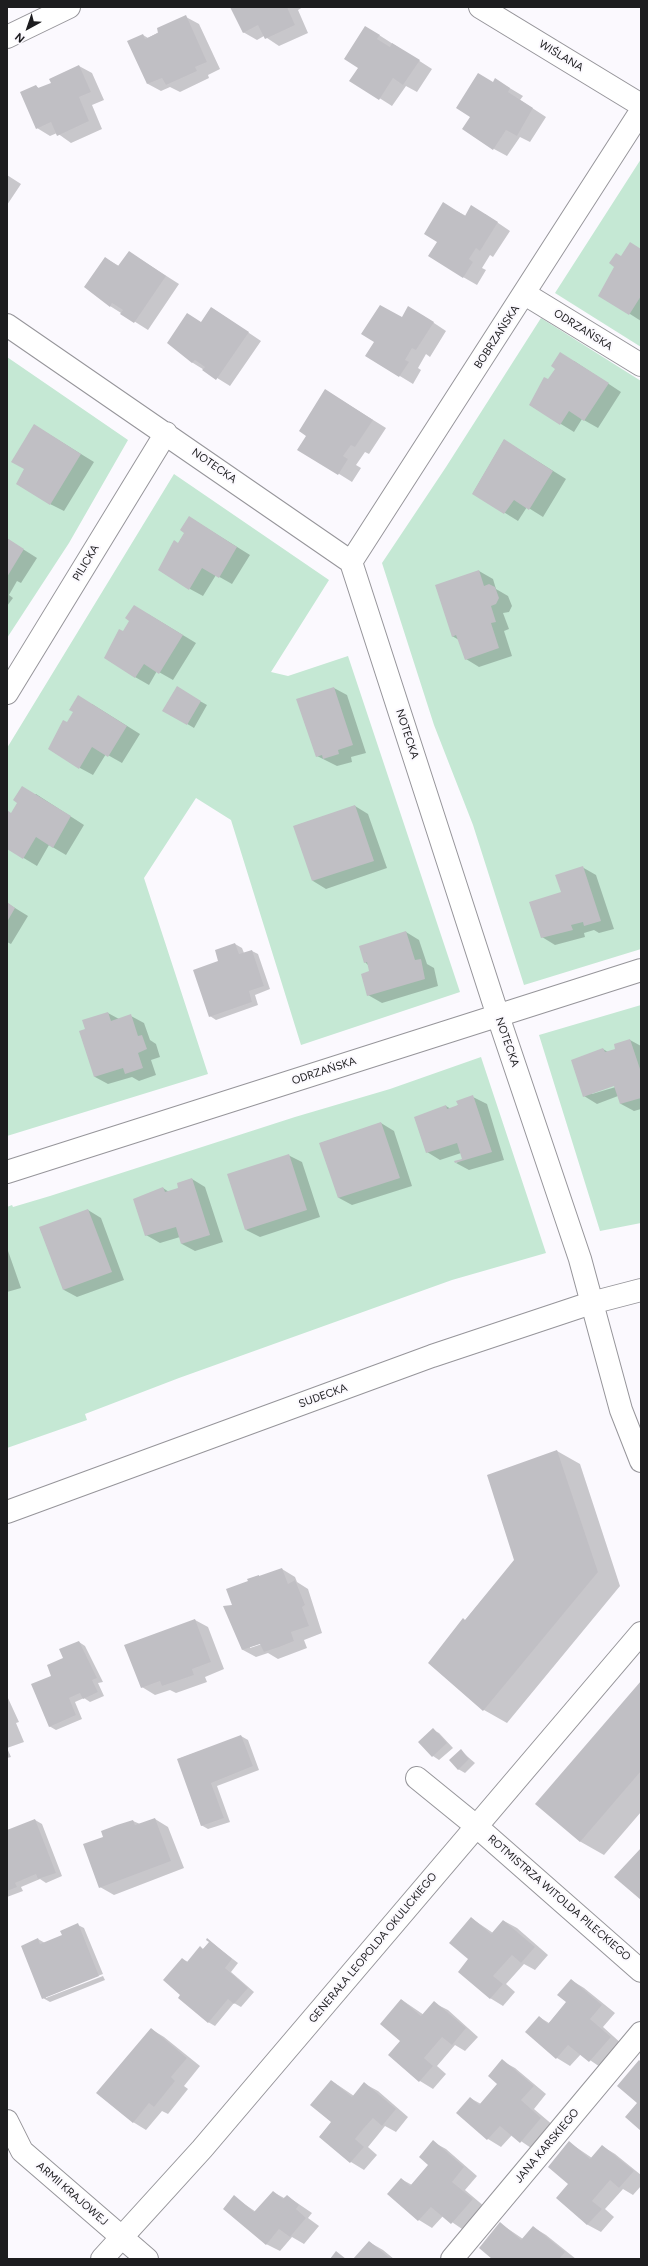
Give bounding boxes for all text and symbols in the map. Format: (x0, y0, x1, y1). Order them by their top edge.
north arrow (8, 8, 48, 48)
text: N (13, 30, 27, 45)
street label: WIŚLANA (536, 38, 586, 74)
street label: BOBRZAŃSKA (472, 303, 522, 371)
street label: ODRZAŃSKA (551, 307, 615, 353)
street label: NOTECKA (189, 446, 239, 486)
street label: PILICKA (70, 542, 102, 584)
street label: NOTECKA (393, 707, 421, 761)
street label: NOTECKA (492, 1015, 522, 1069)
street label: ODRZAŃSKA (290, 1054, 358, 1088)
street label: SUDECKA (297, 1381, 349, 1411)
street label: ROTMISTRZA WITOLDA PILECKIEGO (485, 1832, 633, 1964)
street label: GENERAŁA LEOPOLDA OKULICKIEGO (306, 1870, 440, 2026)
street label: JANA KARSKIEGO (512, 2106, 582, 2186)
street label: ARMII KRAJOWEJ (34, 2159, 110, 2229)

